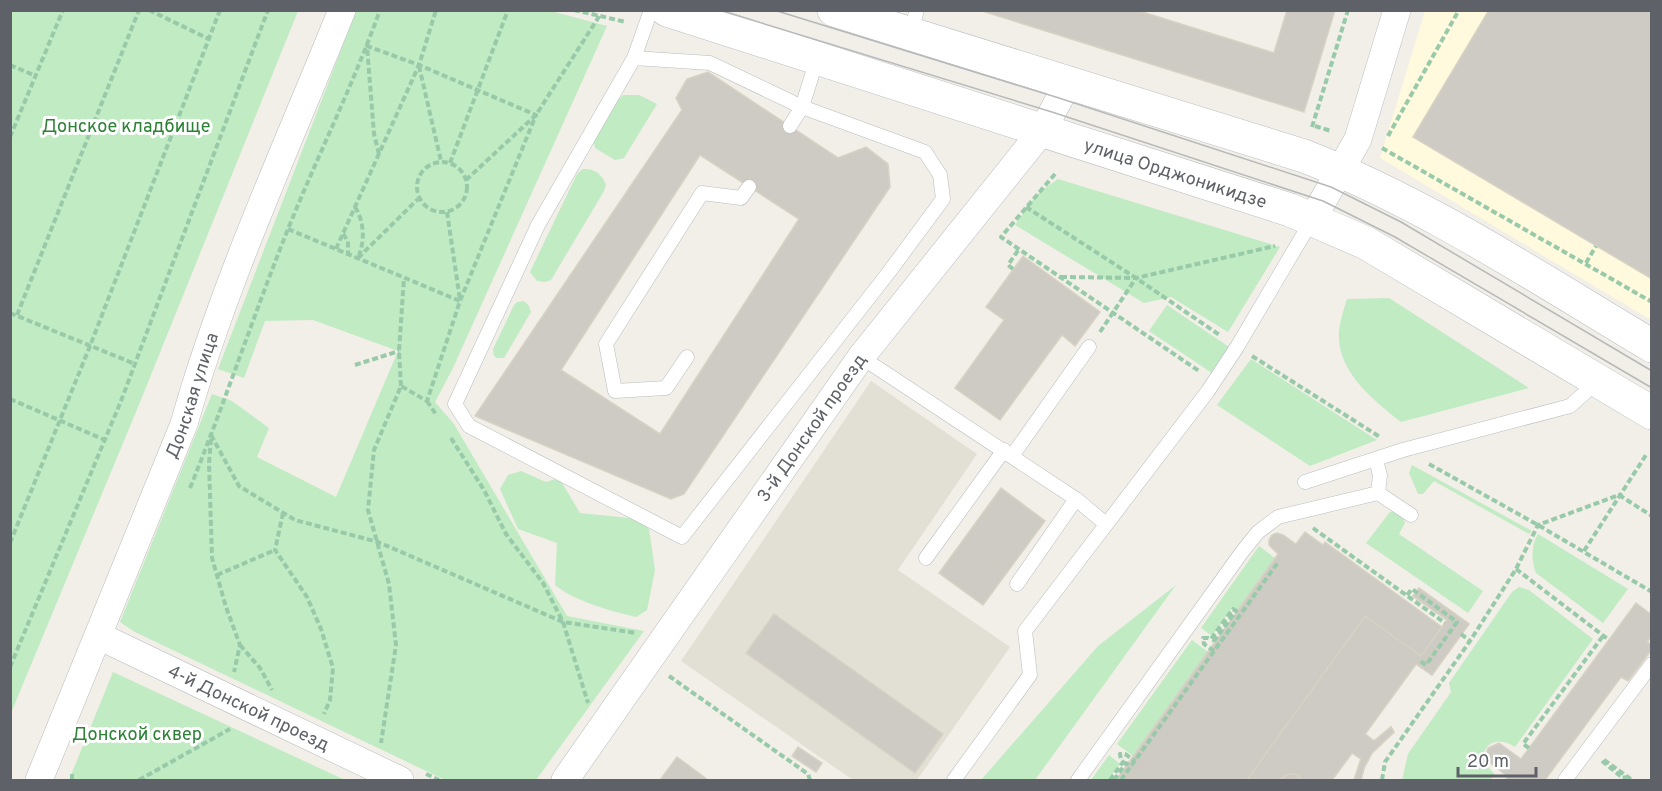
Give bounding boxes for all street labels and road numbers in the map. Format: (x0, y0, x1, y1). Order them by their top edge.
street label: улица Орджоникидзе (1081, 135, 1269, 215)
street label: Донская улица (161, 330, 225, 462)
street label: 3-й Донской проезд (753, 350, 873, 507)
street label: 4-й Донской проезд (164, 661, 333, 757)

